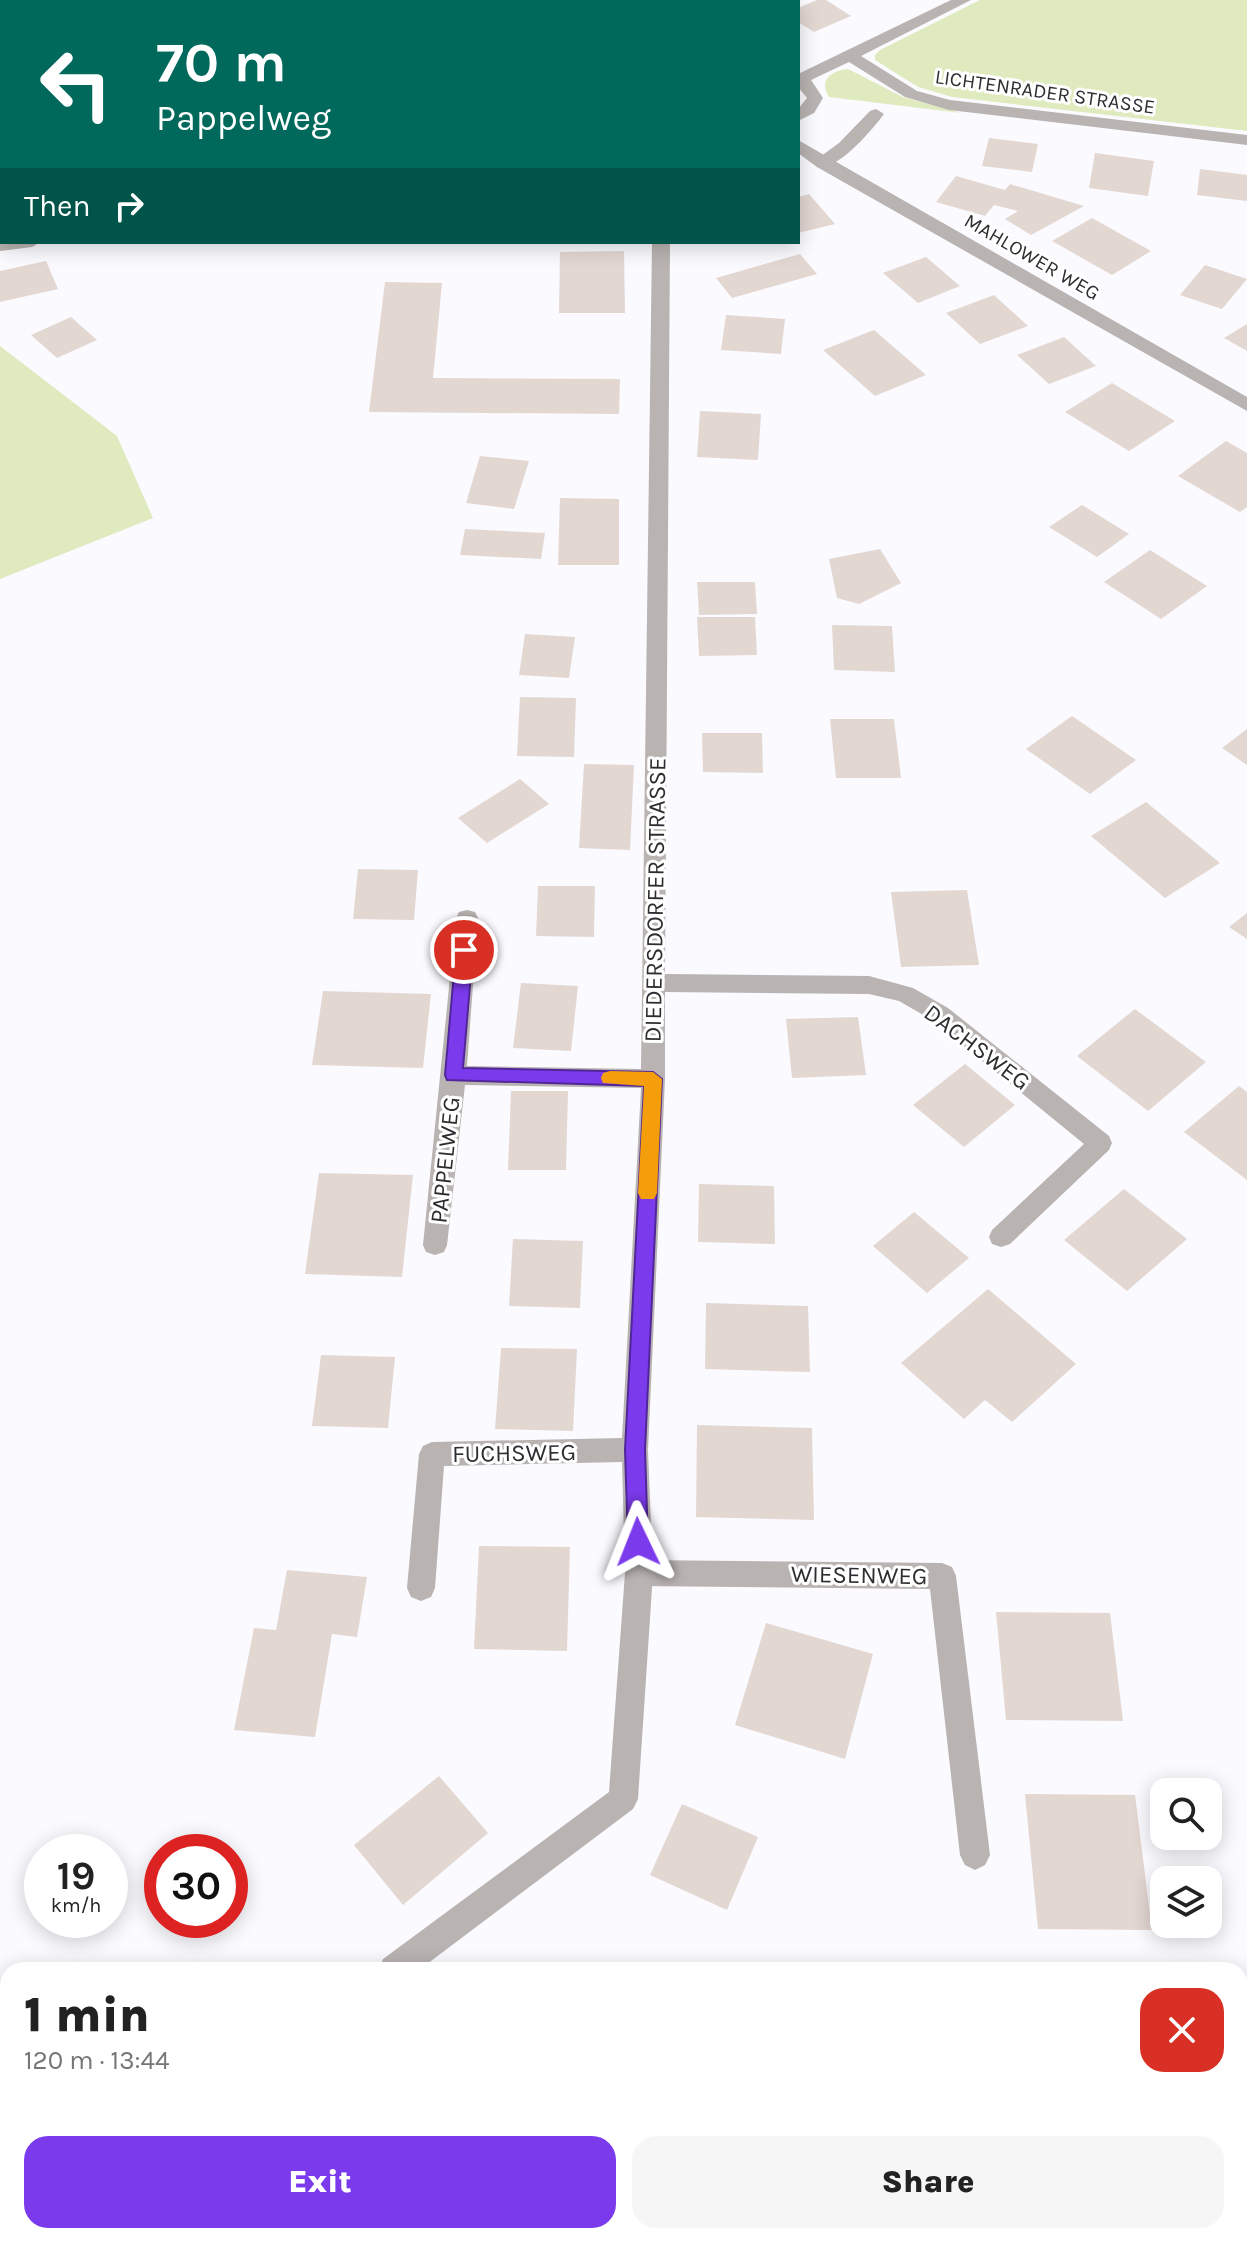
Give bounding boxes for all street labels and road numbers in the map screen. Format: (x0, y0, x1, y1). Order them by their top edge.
street label: LICHTENRADER STRASSE (934, 65, 1156, 119)
street label: MAHLOWER WEG (960, 209, 1104, 305)
street label: DIEDERSDORFER STRASSE (639, 757, 671, 1043)
street label: DACHSWEG (919, 998, 1035, 1096)
street label: PAPPELWEG (424, 1095, 466, 1225)
street label: FUCHSWEG (452, 1438, 576, 1468)
street label: WIESENWEG (791, 1560, 927, 1590)

